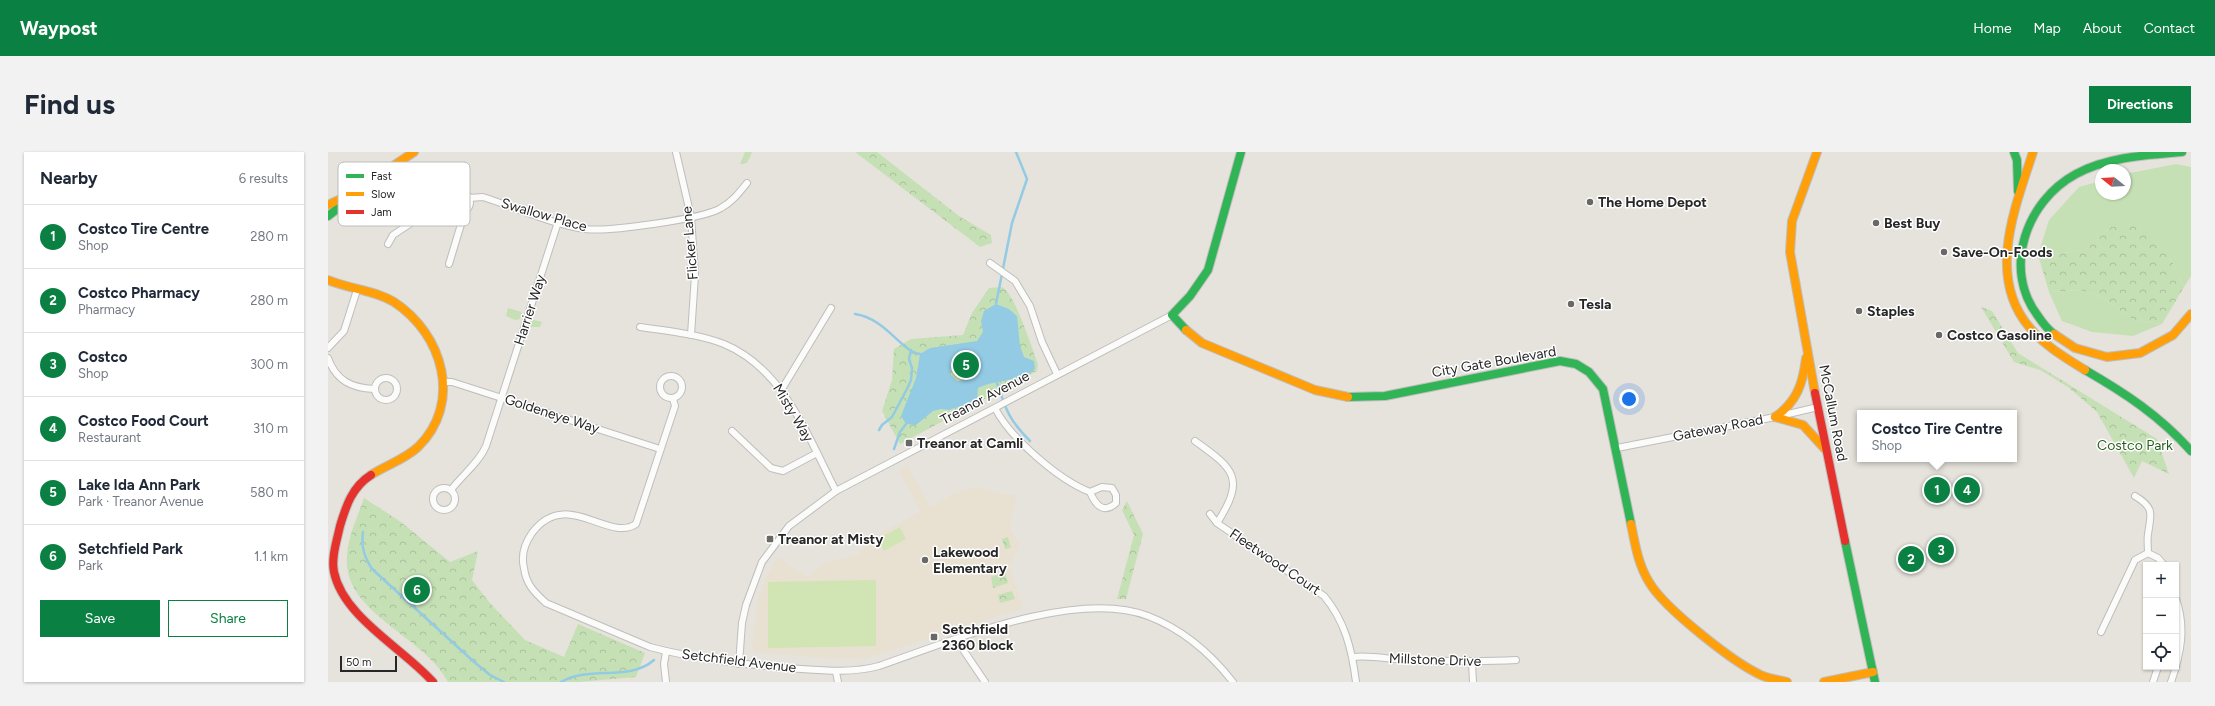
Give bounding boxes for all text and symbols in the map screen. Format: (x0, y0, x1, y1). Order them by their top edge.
text: Waypost (20, 17, 98, 40)
text: Home (1973, 20, 2012, 37)
text: Map (2034, 20, 2061, 37)
text: About (2083, 20, 2122, 37)
text: Contact (2144, 20, 2195, 37)
button: Directions (2089, 86, 2191, 123)
text: Find us (24, 87, 115, 121)
legend (338, 162, 470, 226)
north arrow (2095, 164, 2131, 200)
text: Nearby (40, 168, 98, 188)
text: Fast (371, 170, 392, 183)
text: 6 results (239, 171, 288, 186)
text: Slow (371, 188, 395, 201)
place label: The Home Depot (1598, 194, 1707, 211)
street label: Swallow Place (499, 195, 589, 235)
marker: The Home Depot (1585, 197, 1595, 207)
street label: Flicker Lane (678, 205, 702, 281)
text: Jam (371, 206, 392, 219)
place label: Best Buy (1884, 215, 1941, 232)
marker: Best Buy (1871, 218, 1881, 228)
text: Costco Tire Centre (78, 220, 209, 238)
text: 1 (50, 229, 56, 244)
text: 280 m (250, 229, 288, 244)
text: Shop (78, 238, 108, 253)
place label: Save-On-Foods (1952, 244, 2053, 261)
marker: Save-On-Foods (1939, 247, 1949, 257)
street label: Harrier Way (511, 272, 550, 348)
text: Costco Pharmacy (78, 284, 200, 302)
text: 2 (49, 293, 57, 308)
text: 280 m (250, 293, 288, 308)
place label: Tesla (1579, 296, 1611, 313)
marker: Tesla (1566, 299, 1576, 309)
text: Pharmacy (78, 302, 135, 317)
place label: Staples (1867, 303, 1915, 320)
marker: Staples (1854, 306, 1864, 316)
place label: Costco Gasoline (1947, 327, 2052, 344)
marker: Costco Gasoline (1934, 330, 1944, 340)
street label: City Gate Boulevard (1431, 343, 1557, 381)
text: Costco (78, 348, 127, 366)
pin: 5 (953, 350, 979, 380)
text: 3 (49, 357, 57, 372)
text: 300 m (250, 357, 288, 372)
street label: McCallum Road (1815, 363, 1851, 463)
text: Shop (78, 366, 108, 381)
street label: Treanor Avenue (938, 367, 1033, 429)
street label: Misty Way (769, 381, 817, 446)
your location (1619, 389, 1639, 409)
street label: Goldeneye Way (503, 391, 602, 438)
popup (1857, 410, 2017, 462)
street label: Gateway Road (1672, 411, 1764, 445)
text: Costco Food Court (78, 412, 209, 430)
text: Costco Tire Centre (1872, 420, 2002, 438)
text: 4 (49, 421, 57, 436)
text: 310 m (253, 421, 288, 436)
text: Restaurant (78, 430, 141, 445)
place label: Treanor at Camli (917, 435, 1023, 452)
park label: Costco Park (2097, 437, 2173, 454)
marker: Treanor at Camli (904, 438, 914, 448)
text: Shop (1872, 438, 1902, 453)
pin: 1 (1924, 475, 1950, 505)
pin: 4 (1954, 475, 1980, 505)
text: Lake Ida Ann Park (78, 476, 200, 494)
text: 5 (49, 485, 57, 500)
text: 580 m (250, 485, 288, 500)
text: Park · Treanor Avenue (78, 494, 204, 509)
street label: Fleetwood Court (1226, 525, 1324, 599)
place label: Treanor at Misty (778, 531, 884, 548)
marker: Treanor at Misty (765, 534, 775, 544)
pin: 3 (1928, 535, 1954, 565)
text: Setchfield Park (78, 540, 183, 558)
place label: Lakewood Elementary (933, 544, 1008, 577)
pin: 2 (1898, 544, 1924, 574)
text: 6 (49, 549, 57, 564)
text: 1.1 km (254, 549, 288, 564)
marker: Lakewood Elementary (920, 555, 930, 565)
text: Park (78, 558, 103, 573)
map controls (2143, 562, 2179, 670)
button: + (2143, 562, 2179, 598)
pin: 6 (404, 575, 430, 605)
button: − (2143, 598, 2179, 634)
button: Save (40, 600, 160, 637)
button: Share (168, 600, 288, 637)
place label: Setchfield 2360 block (942, 621, 1014, 654)
marker: Setchfield 2360 block (929, 632, 939, 642)
button: locate (2143, 634, 2179, 670)
street label: Setchfield Avenue (681, 646, 797, 676)
street label: Millstone Drive (1389, 650, 1482, 670)
scale bar (340, 654, 397, 673)
text: 50 m (346, 656, 371, 669)

